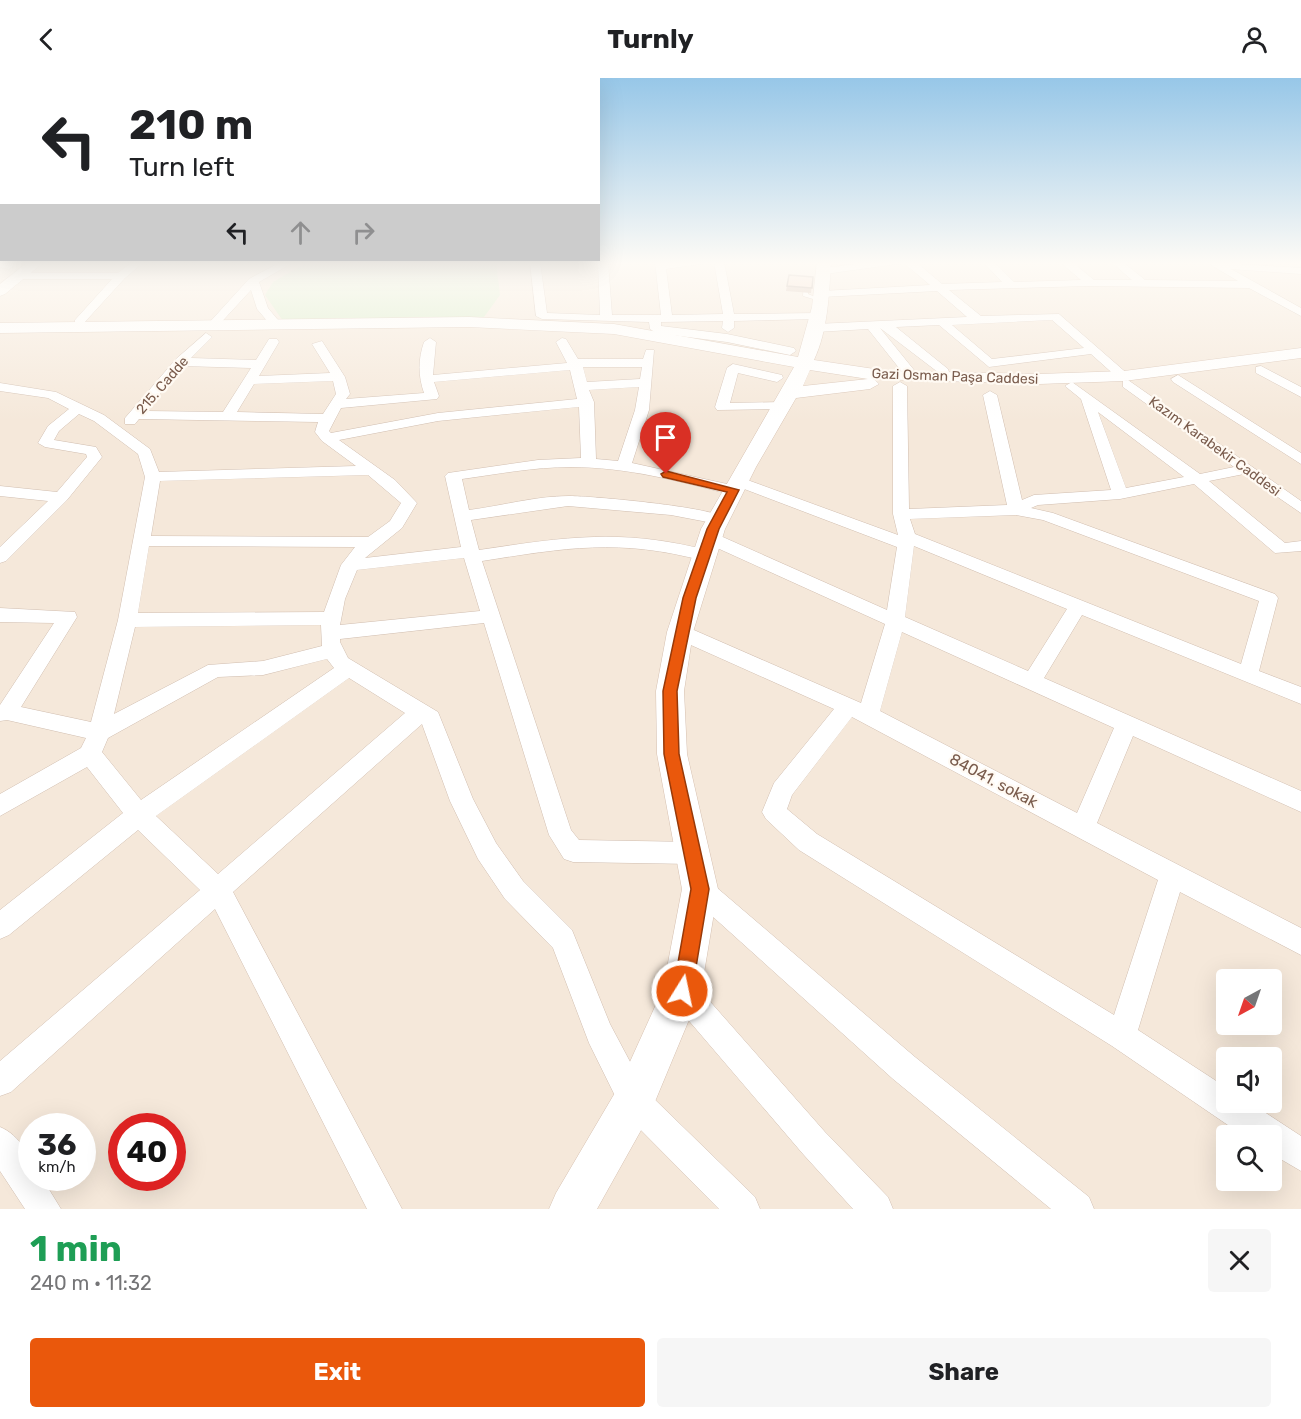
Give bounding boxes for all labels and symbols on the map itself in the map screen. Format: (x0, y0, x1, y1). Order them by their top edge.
street label: 215. Cadde (133, 353, 192, 418)
street label: Gazi Osman Paşa Caddesi (871, 365, 1039, 388)
street label: Kazım Karabekir Caddesi (1146, 393, 1284, 500)
pin (640, 412, 691, 474)
street label: 84041. sokak (946, 749, 1042, 812)
position arrow (650, 959, 714, 1023)
north arrow (1216, 969, 1282, 1035)
speed limit sign: 40 (108, 1113, 186, 1191)

